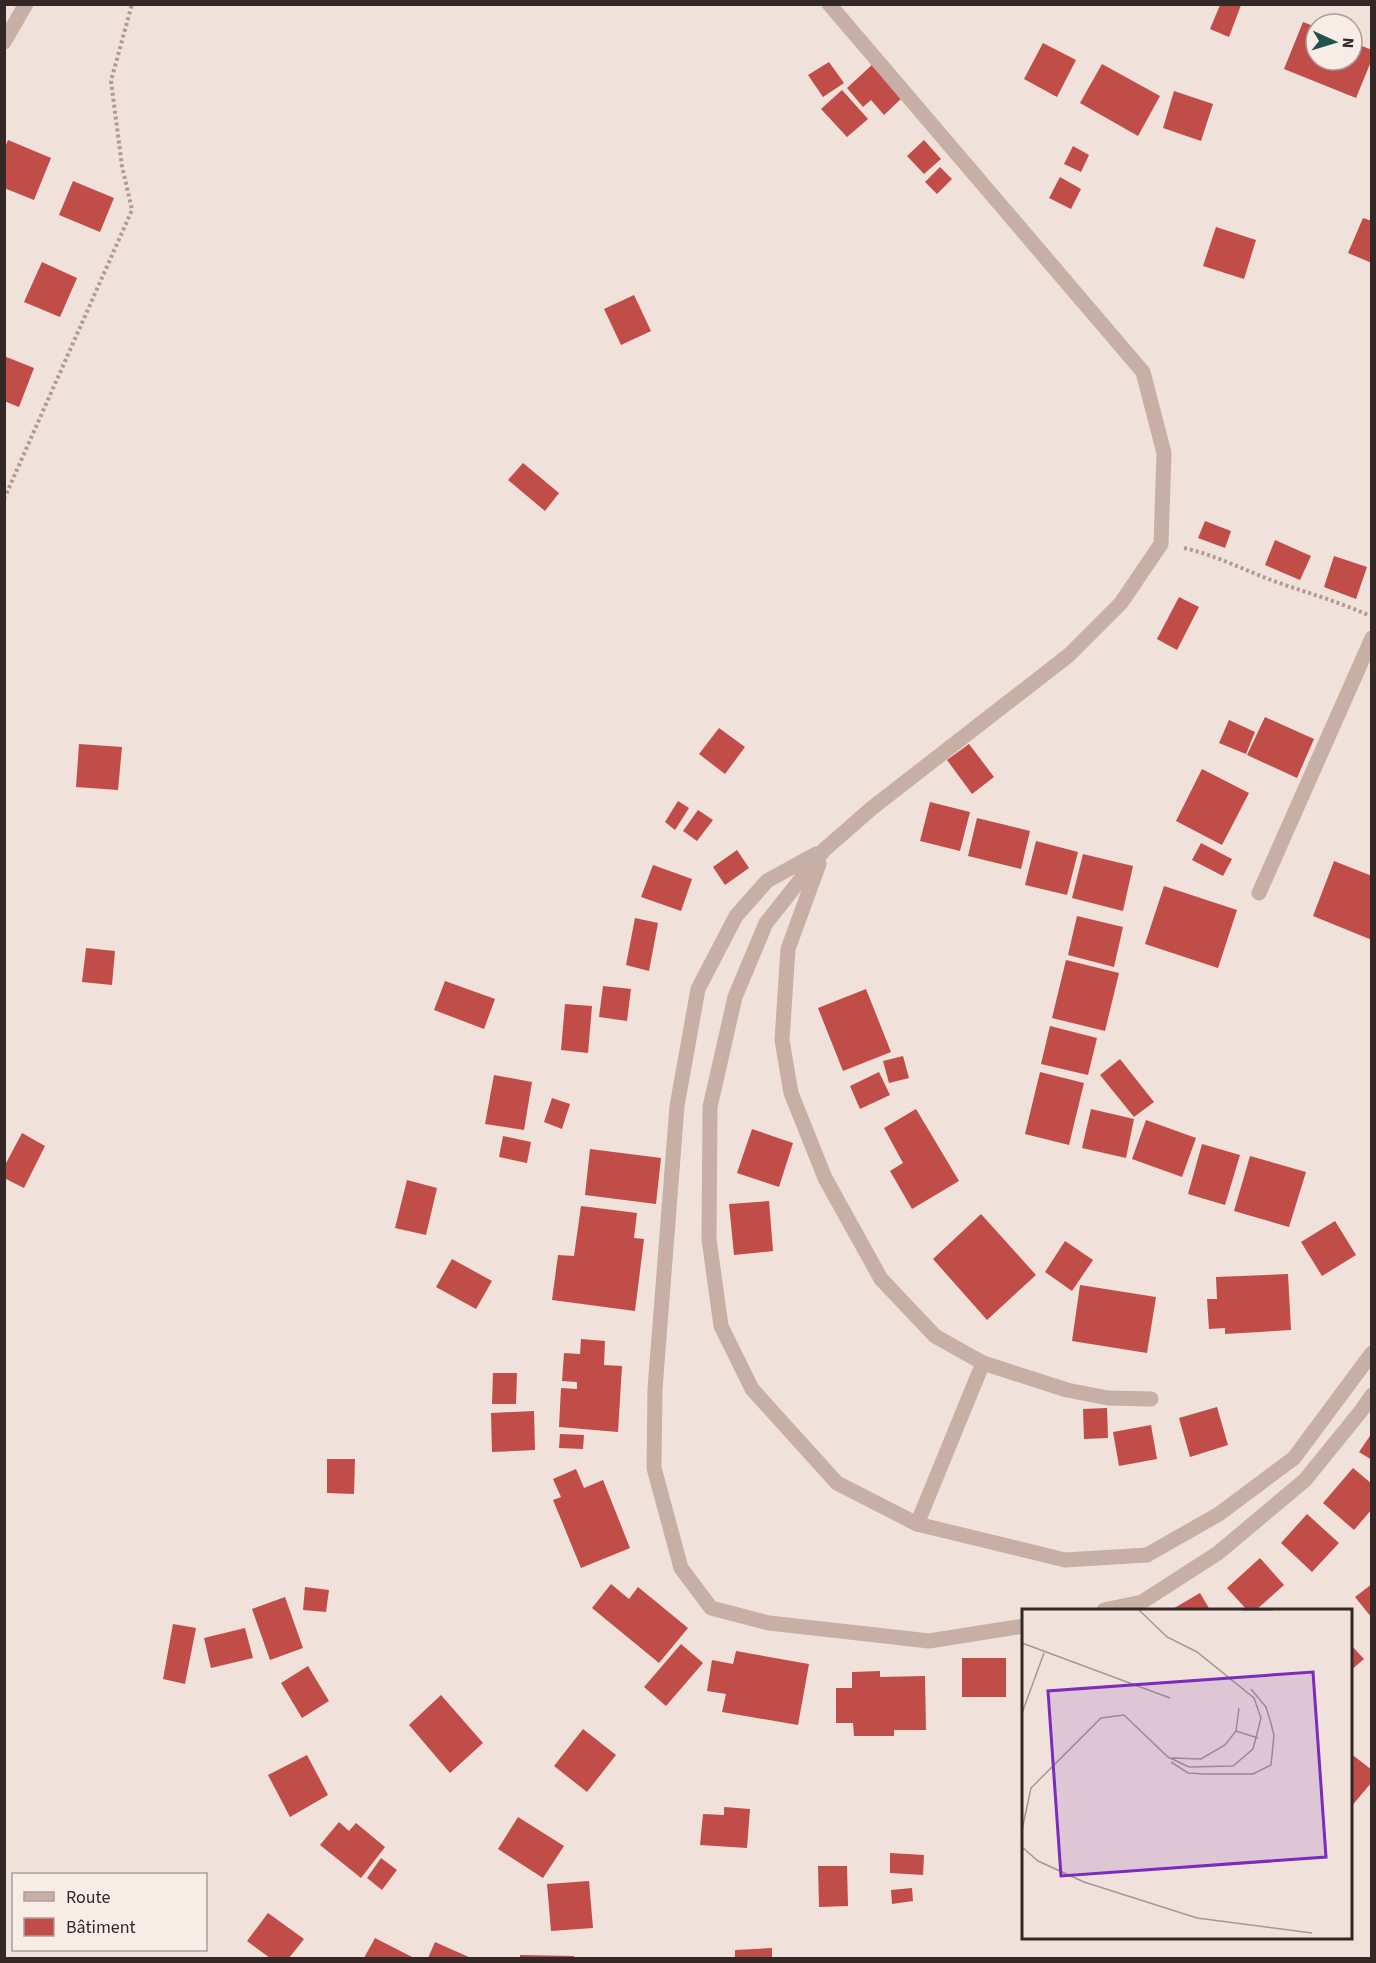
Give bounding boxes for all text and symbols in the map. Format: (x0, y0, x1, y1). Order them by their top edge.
north arrow (1304, 12, 1364, 72)
text: N (1337, 37, 1359, 49)
inset map (1022, 1609, 1352, 1939)
legend (12, 1873, 207, 1951)
text: Route (66, 1885, 110, 1910)
text: Bâtiment (66, 1915, 136, 1940)

